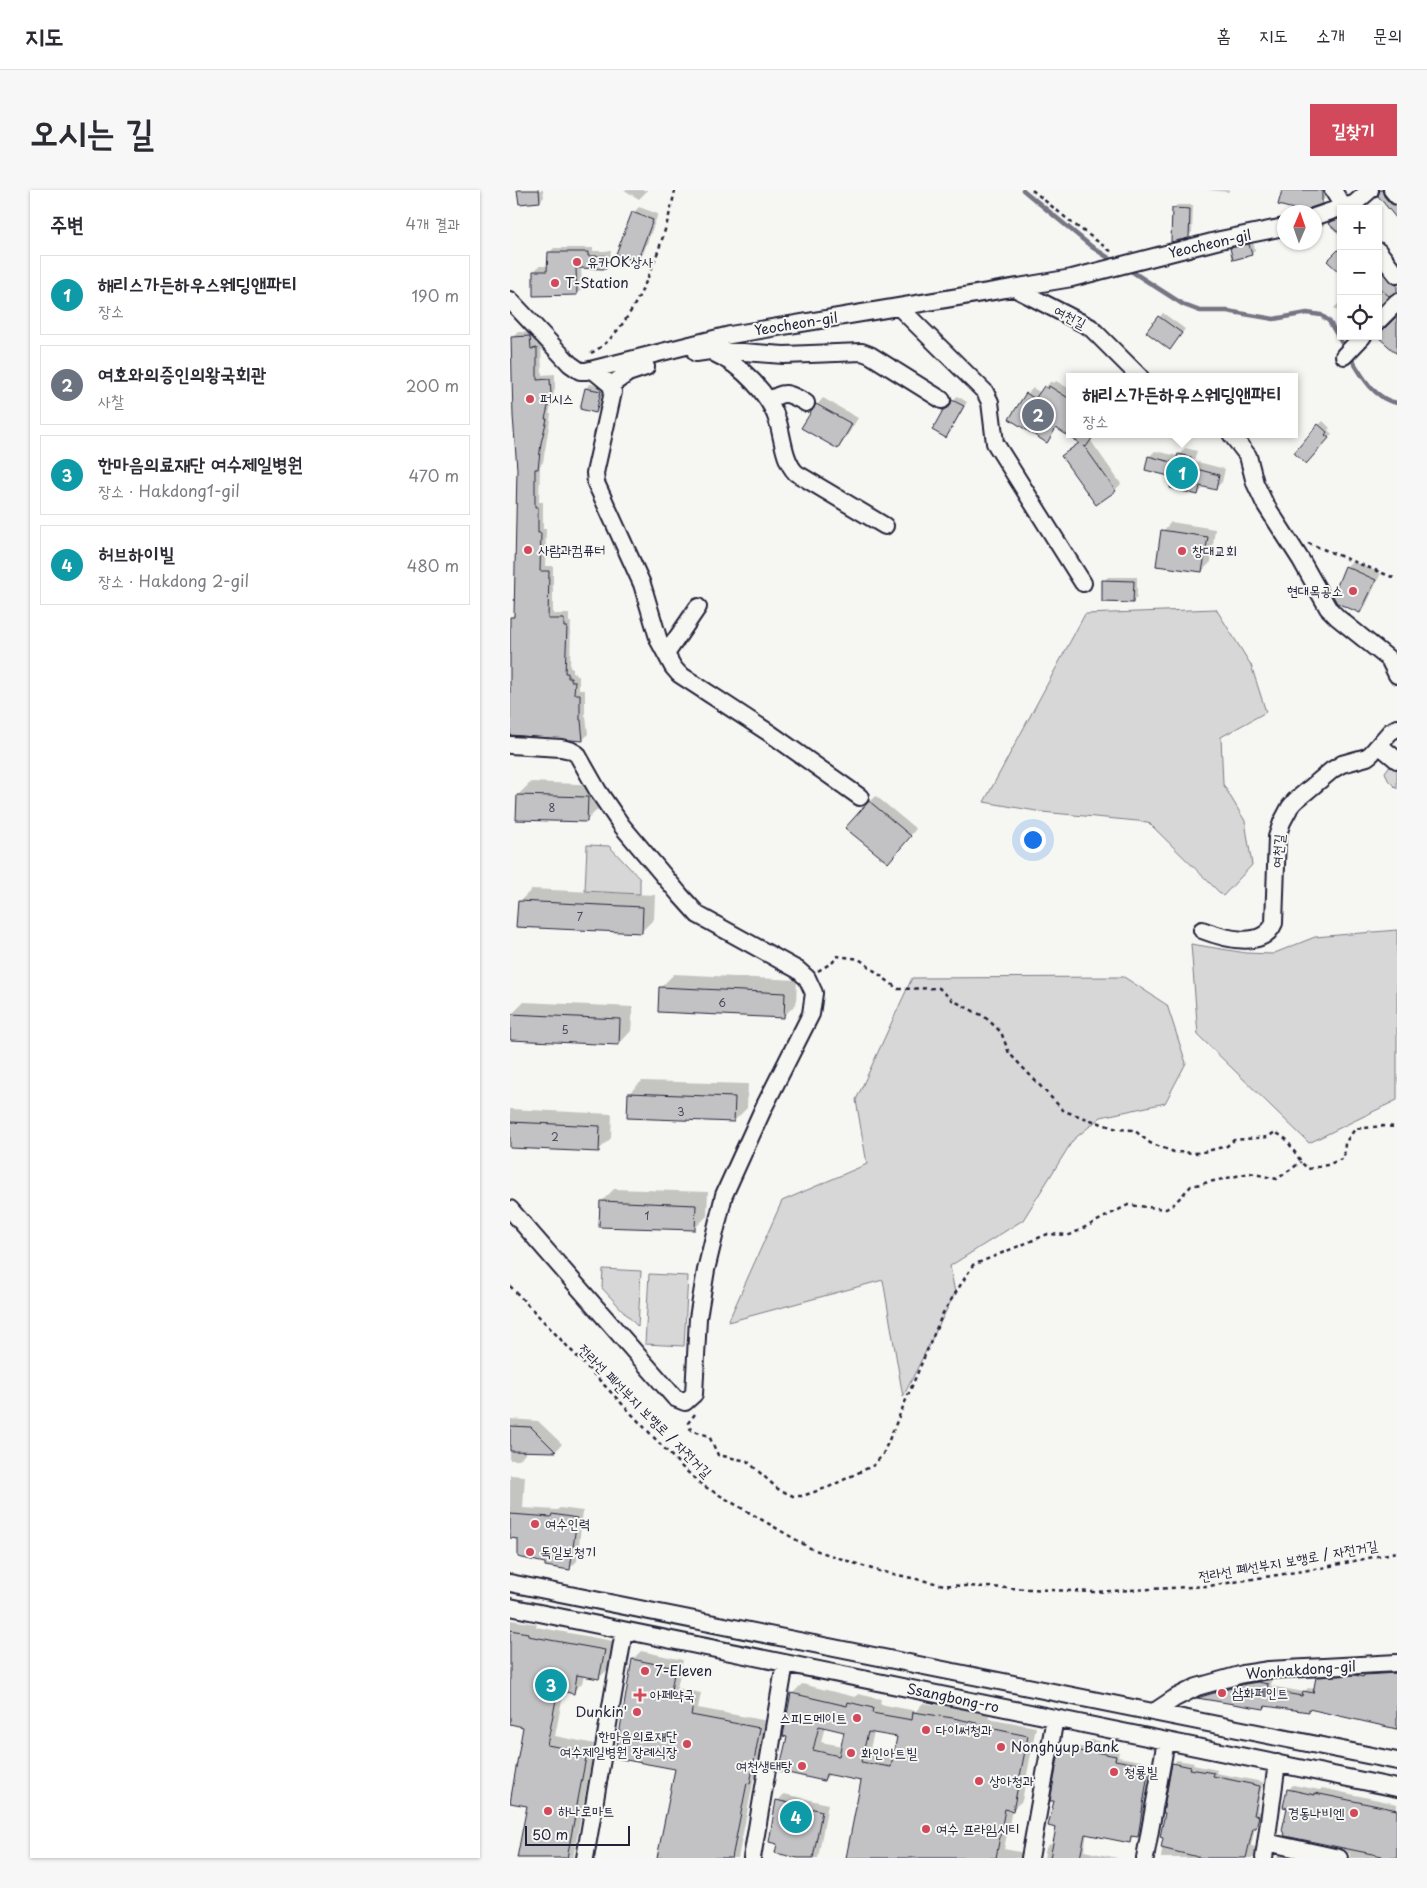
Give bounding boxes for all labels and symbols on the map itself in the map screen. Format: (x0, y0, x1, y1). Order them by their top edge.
north arrow (1277, 205, 1322, 250)
street label: Yeocheon-gil (1166, 224, 1253, 263)
place label: 유카OK상사 (587, 251, 654, 272)
marker: 유카OK상사 (571, 256, 583, 268)
place label: T-Station (565, 272, 629, 293)
marker: T-Station (549, 277, 561, 289)
street label: 여천길 (1050, 300, 1091, 334)
street label: Yeocheon-gil (753, 307, 839, 340)
place label: 퍼시스 (540, 388, 574, 409)
marker: 퍼시스 (524, 393, 536, 405)
pin: 2 (1022, 396, 1054, 434)
pin: 1 (1166, 454, 1198, 492)
place label: 사람과컴퓨터 (538, 539, 606, 560)
place label: 창대교회 (1192, 540, 1237, 561)
marker: 사람과컴퓨터 (522, 544, 534, 556)
marker: 창대교회 (1176, 545, 1188, 557)
place label: 현대목공소 (1287, 580, 1343, 601)
marker: 현대목공소 (1347, 585, 1359, 597)
house number: 8 (549, 799, 556, 816)
your location (1020, 827, 1046, 853)
street label: 여천길 (1266, 832, 1289, 869)
house number: 7 (577, 908, 583, 925)
house number: 6 (718, 994, 726, 1011)
house number: 5 (561, 1021, 569, 1038)
house number: 3 (677, 1103, 685, 1120)
house number: 2 (551, 1128, 559, 1145)
house number: 1 (645, 1207, 650, 1224)
street label: 전라선 폐선부지 보행로 / 자전거길 (574, 1339, 718, 1483)
place label: 여수인력 (545, 1513, 590, 1534)
marker: 여수인력 (529, 1518, 541, 1530)
street label: 전라선 폐선부지 보행로 / 자전거길 (1197, 1534, 1380, 1587)
place label: 독일보청기 (540, 1541, 596, 1562)
marker: 독일보청기 (524, 1546, 536, 1558)
street label: Wonhakdong-gil (1245, 1655, 1357, 1684)
place label: 7-Eleven (655, 1660, 712, 1681)
marker: 7-Eleven (639, 1665, 651, 1677)
pin: 3 (535, 1666, 567, 1704)
street label: Ssangbong-ro (905, 1677, 1001, 1718)
place label: 삼화페인트 (1232, 1682, 1288, 1703)
place label: 아페약국 (650, 1684, 695, 1705)
marker: 삼화페인트 (1216, 1687, 1228, 1699)
marker: 아페약국 (634, 1689, 646, 1701)
place label: Dunkin' (575, 1701, 627, 1722)
marker: Dunkin' (631, 1706, 643, 1718)
place label: 스피드메이트 (779, 1707, 847, 1728)
marker: 스피드메이트 (851, 1712, 863, 1724)
place label: 다이써청과 (936, 1719, 992, 1740)
marker: 다이써청과 (920, 1724, 932, 1736)
place label: 한마음의료재단 여수제일병원 장례식장 (560, 1725, 678, 1762)
place label: Nonghyup Bank (1011, 1736, 1119, 1757)
marker: 한마음의료재단 여수제일병원 장례식장 (681, 1738, 693, 1750)
marker: Nonghyup Bank (995, 1741, 1007, 1753)
place label: 화인아트빌 (861, 1742, 918, 1763)
marker: 화인아트빌 (845, 1747, 857, 1759)
place label: 여천생태탕 (736, 1755, 793, 1776)
marker: 여천생태탕 (796, 1760, 808, 1772)
place label: 청룡빌 (1124, 1761, 1159, 1782)
marker: 청룡빌 (1108, 1766, 1120, 1778)
place label: 상아청과 (989, 1770, 1034, 1791)
marker: 상아청과 (973, 1775, 985, 1787)
pin: 4 (780, 1798, 812, 1836)
place label: 하나로마트 (558, 1800, 614, 1821)
place label: 경동나비엔 (1288, 1802, 1345, 1823)
marker: 하나로마트 (542, 1805, 554, 1817)
marker: 경동나비엔 (1348, 1807, 1360, 1819)
place label: 여수 프라임시티 (936, 1818, 1019, 1839)
scale bar (525, 1823, 630, 1846)
marker: 여수 프라임시티 (920, 1823, 932, 1835)

